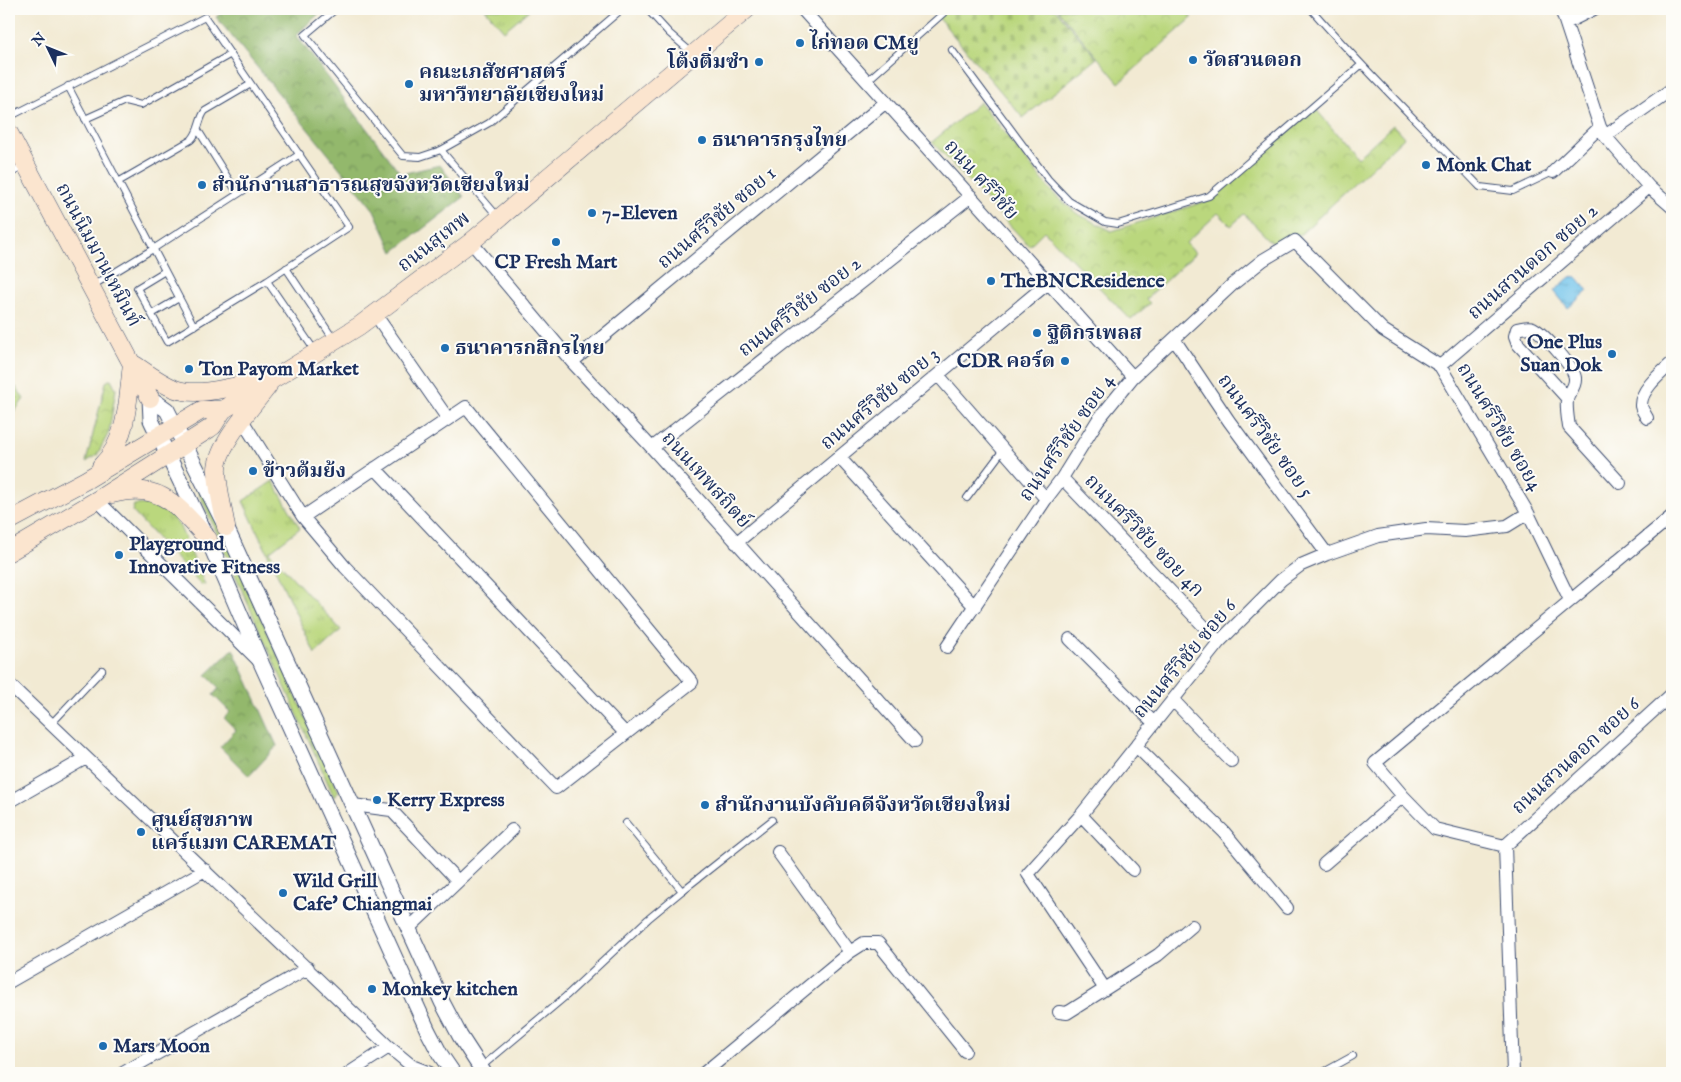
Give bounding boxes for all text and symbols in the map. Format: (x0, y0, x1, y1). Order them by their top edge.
north arrow (22, 22, 72, 72)
text: N (28, 29, 50, 51)
place label: ไก่ทอด CMยู (809, 29, 919, 56)
marker: ไก่ทอด CMยู (794, 37, 806, 49)
place label: โต้งติ่มซำ (667, 46, 749, 75)
place label: วัดสวนดอก (1203, 48, 1302, 73)
marker: วัดสวนดอก (1187, 54, 1199, 66)
marker: โต้งติ่มซำ (753, 56, 765, 68)
place label: คณะเภสัชศาสตร์ มหาวืทยาลัยเชียงใหม่ (419, 60, 604, 108)
marker: คณะเภสัชศาสตร์ มหาวืทยาลัยเชียงใหม่ (403, 78, 415, 90)
place label: ธนาคารกรุงไทย (712, 126, 847, 153)
marker: ธนาคารกรุงไทย (696, 134, 708, 146)
street label: ถนน ศรีวิชัย (938, 135, 1024, 225)
place label: Monk Chat (1436, 153, 1532, 178)
marker: Monk Chat (1420, 159, 1432, 171)
street label: ถนนศรีวิชัย ซอย 1 (653, 161, 781, 275)
place label: สำนักงานสาธารณสุขจังหวัดเชียงใหม่ (212, 171, 530, 198)
street label: ถนนนิมมานเหมินท์ (49, 179, 147, 331)
marker: สำนักงานสาธารณสุขจังหวัดเชียงใหม่ (196, 179, 208, 191)
street label: ถนนสวนดอก ซอย 2 (1463, 198, 1603, 326)
place label: 7-Eleven (602, 201, 678, 226)
street label: ถนนสุเทพ (393, 206, 475, 278)
marker: 7-Eleven (586, 207, 598, 219)
marker: CP Fresh Mart (550, 236, 562, 248)
place label: CP Fresh Mart (495, 250, 618, 275)
street label: ถนนศรีวิชัย ซอย 2 (733, 251, 867, 363)
place label: TheBNCResidence (1000, 269, 1165, 294)
marker: TheBNCResidence (985, 275, 997, 287)
place label: ฐิติกรเพลส (1047, 321, 1142, 346)
marker: ฐิติกรเพลส (1031, 327, 1043, 339)
place label: One Plus Suan Dok (1520, 330, 1603, 378)
place label: ธนาคารกสิกรไทย (455, 334, 605, 361)
marker: ธนาคารกสิกรไทย (439, 342, 451, 354)
street label: ถนนศรีวิชัย ซอย 3 (816, 342, 944, 456)
marker: One Plus Suan Dok (1606, 348, 1618, 360)
place label: CDR คอร์ด (957, 349, 1055, 374)
marker: CDR คอร์ด (1059, 355, 1071, 367)
place label: Ton Payom Market (198, 357, 359, 382)
street label: ถนนศรีวิชัย ซอย4 (1451, 358, 1547, 496)
marker: Ton Payom Market (183, 363, 195, 375)
street label: ถนนศรีวิชัย ซอย 4 (1014, 369, 1120, 506)
street label: ถนนศรีวิชัย ซอย 5 (1212, 369, 1318, 503)
street label: ถนนเทพสถิตย์ (656, 426, 756, 534)
place label: ข้าวต้มย้ง (263, 459, 346, 484)
marker: ข้าวต้มย้ง (247, 465, 259, 477)
street label: ถนนศรีวิชัย ซอย 4ก (1079, 469, 1209, 603)
place label: Playground Innovative Fitness (129, 532, 280, 580)
marker: Playground Innovative Fitness (113, 549, 125, 561)
street label: ถนนศรีวิชัย ซอย 6 (1128, 594, 1243, 724)
street label: ถนนสวนดอก ซอย 6 (1507, 691, 1646, 820)
place label: Kerry Express (387, 788, 505, 813)
place label: สำนักงานบังคับคดีจังหวัดเชียงใหม่ (715, 791, 1011, 818)
marker: Kerry Express (371, 794, 383, 806)
marker: สำนักงานบังคับคดีจังหวัดเชียงใหม่ (699, 799, 711, 811)
place label: ศูนย์สุขภาพ แคร์แมท CAREMAT (151, 808, 336, 856)
marker: ศูนย์สุขภาพ แคร์แมท CAREMAT (135, 826, 147, 838)
place label: Wild Grill Cafe' Chiangmai (292, 869, 433, 917)
marker: Wild Grill Cafe' Chiangmai (277, 887, 289, 899)
place label: Monkey kitchen (382, 977, 518, 1002)
marker: Monkey kitchen (366, 983, 378, 995)
place label: Mars Moon (113, 1034, 210, 1059)
marker: Mars Moon (97, 1040, 109, 1052)

